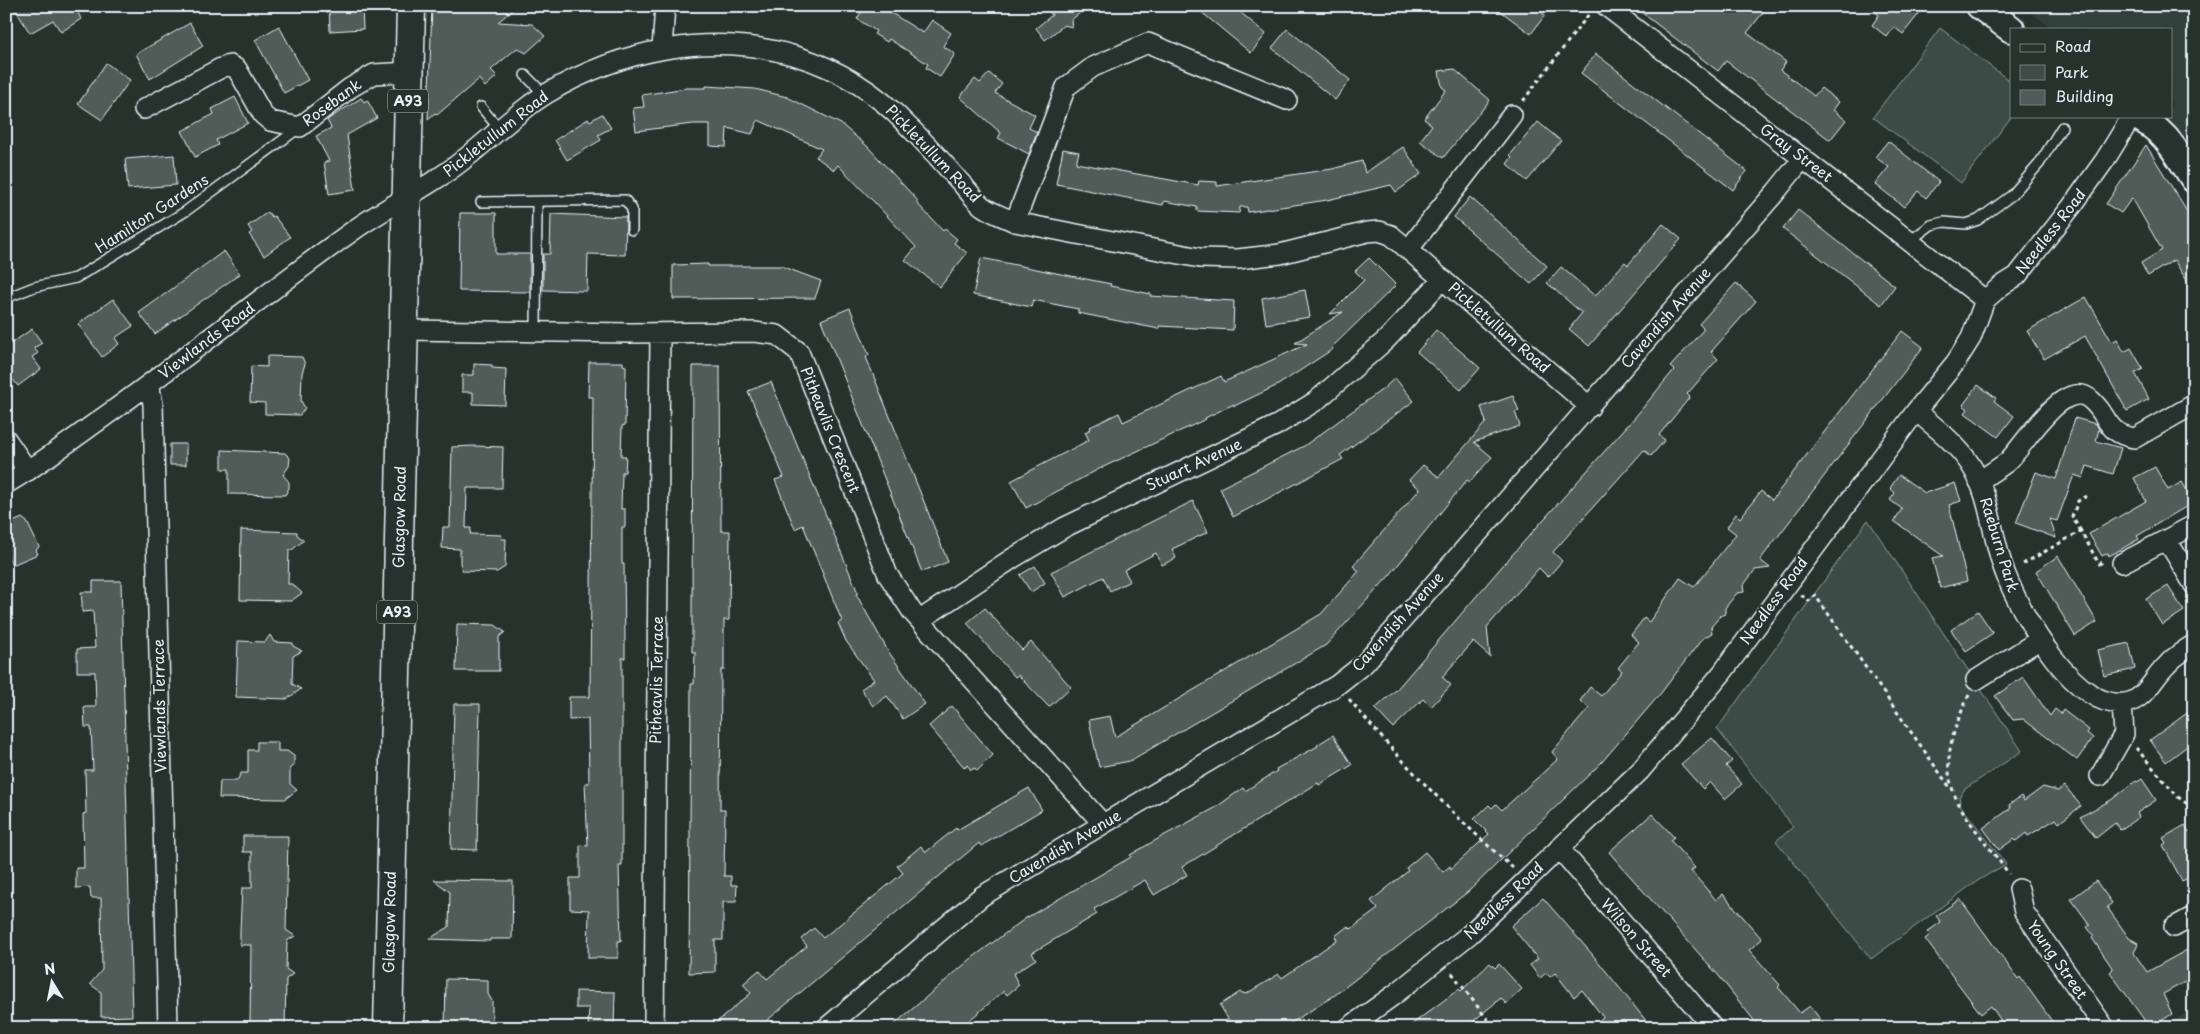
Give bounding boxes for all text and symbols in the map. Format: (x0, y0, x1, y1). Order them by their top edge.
legend (2010, 28, 2172, 118)
text: Road (2055, 34, 2091, 57)
text: Park (2055, 60, 2089, 83)
street label: Rosebank (297, 72, 366, 131)
street label: Pickletullum Road (437, 84, 553, 181)
text: Building (2055, 84, 2114, 107)
road number: A93 (388, 90, 428, 112)
street label: Pickletullum Road (881, 99, 987, 207)
street label: Gray Street (1756, 117, 1838, 187)
street label: Hamilton Gardens (90, 167, 212, 258)
street label: Needless Road (2009, 183, 2091, 279)
street label: Cavendish Avenue (1614, 261, 1715, 373)
street label: Pickletullum Road (1444, 276, 1556, 378)
street label: Viewlands Road (153, 296, 259, 384)
street label: Pitheavlis Crescent (796, 363, 867, 496)
street label: Stuart Avenue (1142, 431, 1245, 496)
street label: Glasgow Road (386, 466, 411, 568)
street label: Raeburn Park (1975, 494, 2026, 595)
street label: Needless Road (1733, 552, 1812, 649)
street label: Cavendish Avenue (1346, 566, 1448, 676)
road number: A93 (377, 600, 417, 624)
street label: Pitheavlis Terrace (643, 616, 668, 744)
street label: Viewlands Terrace (146, 639, 171, 773)
street label: Cavendish Avenue (1004, 803, 1125, 888)
street label: Needless Road (1458, 856, 1548, 944)
street label: Glasgow Road (376, 871, 401, 973)
street label: Wilson Street (1596, 892, 1678, 982)
street label: Young Street (2022, 915, 2094, 1003)
north arrow (28, 956, 78, 1006)
text: N (42, 957, 57, 980)

